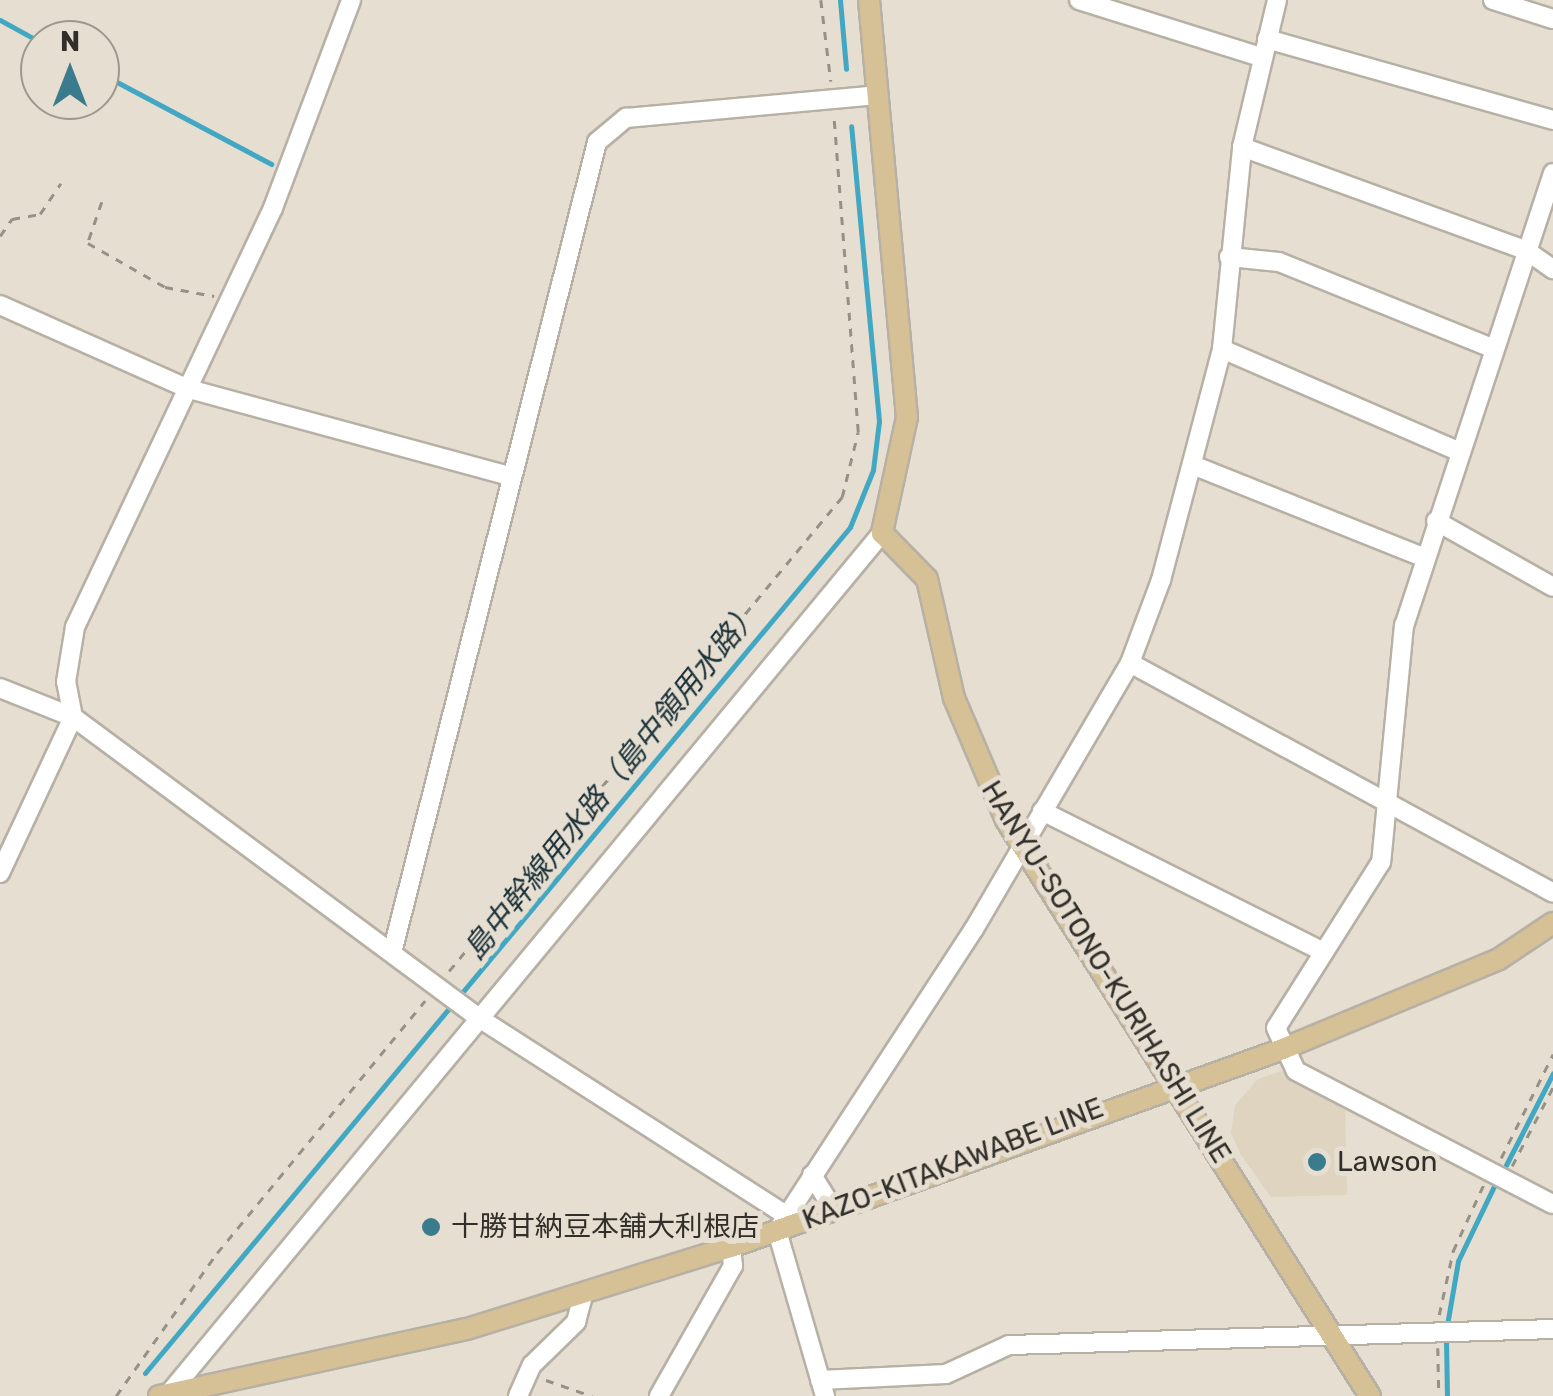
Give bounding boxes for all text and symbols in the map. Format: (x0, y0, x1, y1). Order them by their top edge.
north arrow (20, 20, 120, 120)
text: N (60, 25, 80, 58)
water label: 島中幹線用水路（島中領用水路） (456, 595, 768, 967)
street label: HANYU-SOTONO-KURIHASHI LINE (974, 775, 1238, 1169)
street label: KAZO-KITAKAWABE LINE (798, 1091, 1108, 1237)
place label: Lawson (1337, 1145, 1438, 1179)
marker: Lawson (1306, 1151, 1328, 1173)
place label: 十勝甘納豆本舗大利根店 (451, 1210, 759, 1244)
marker: 十勝甘納豆本舗大利根店 (420, 1216, 442, 1238)

